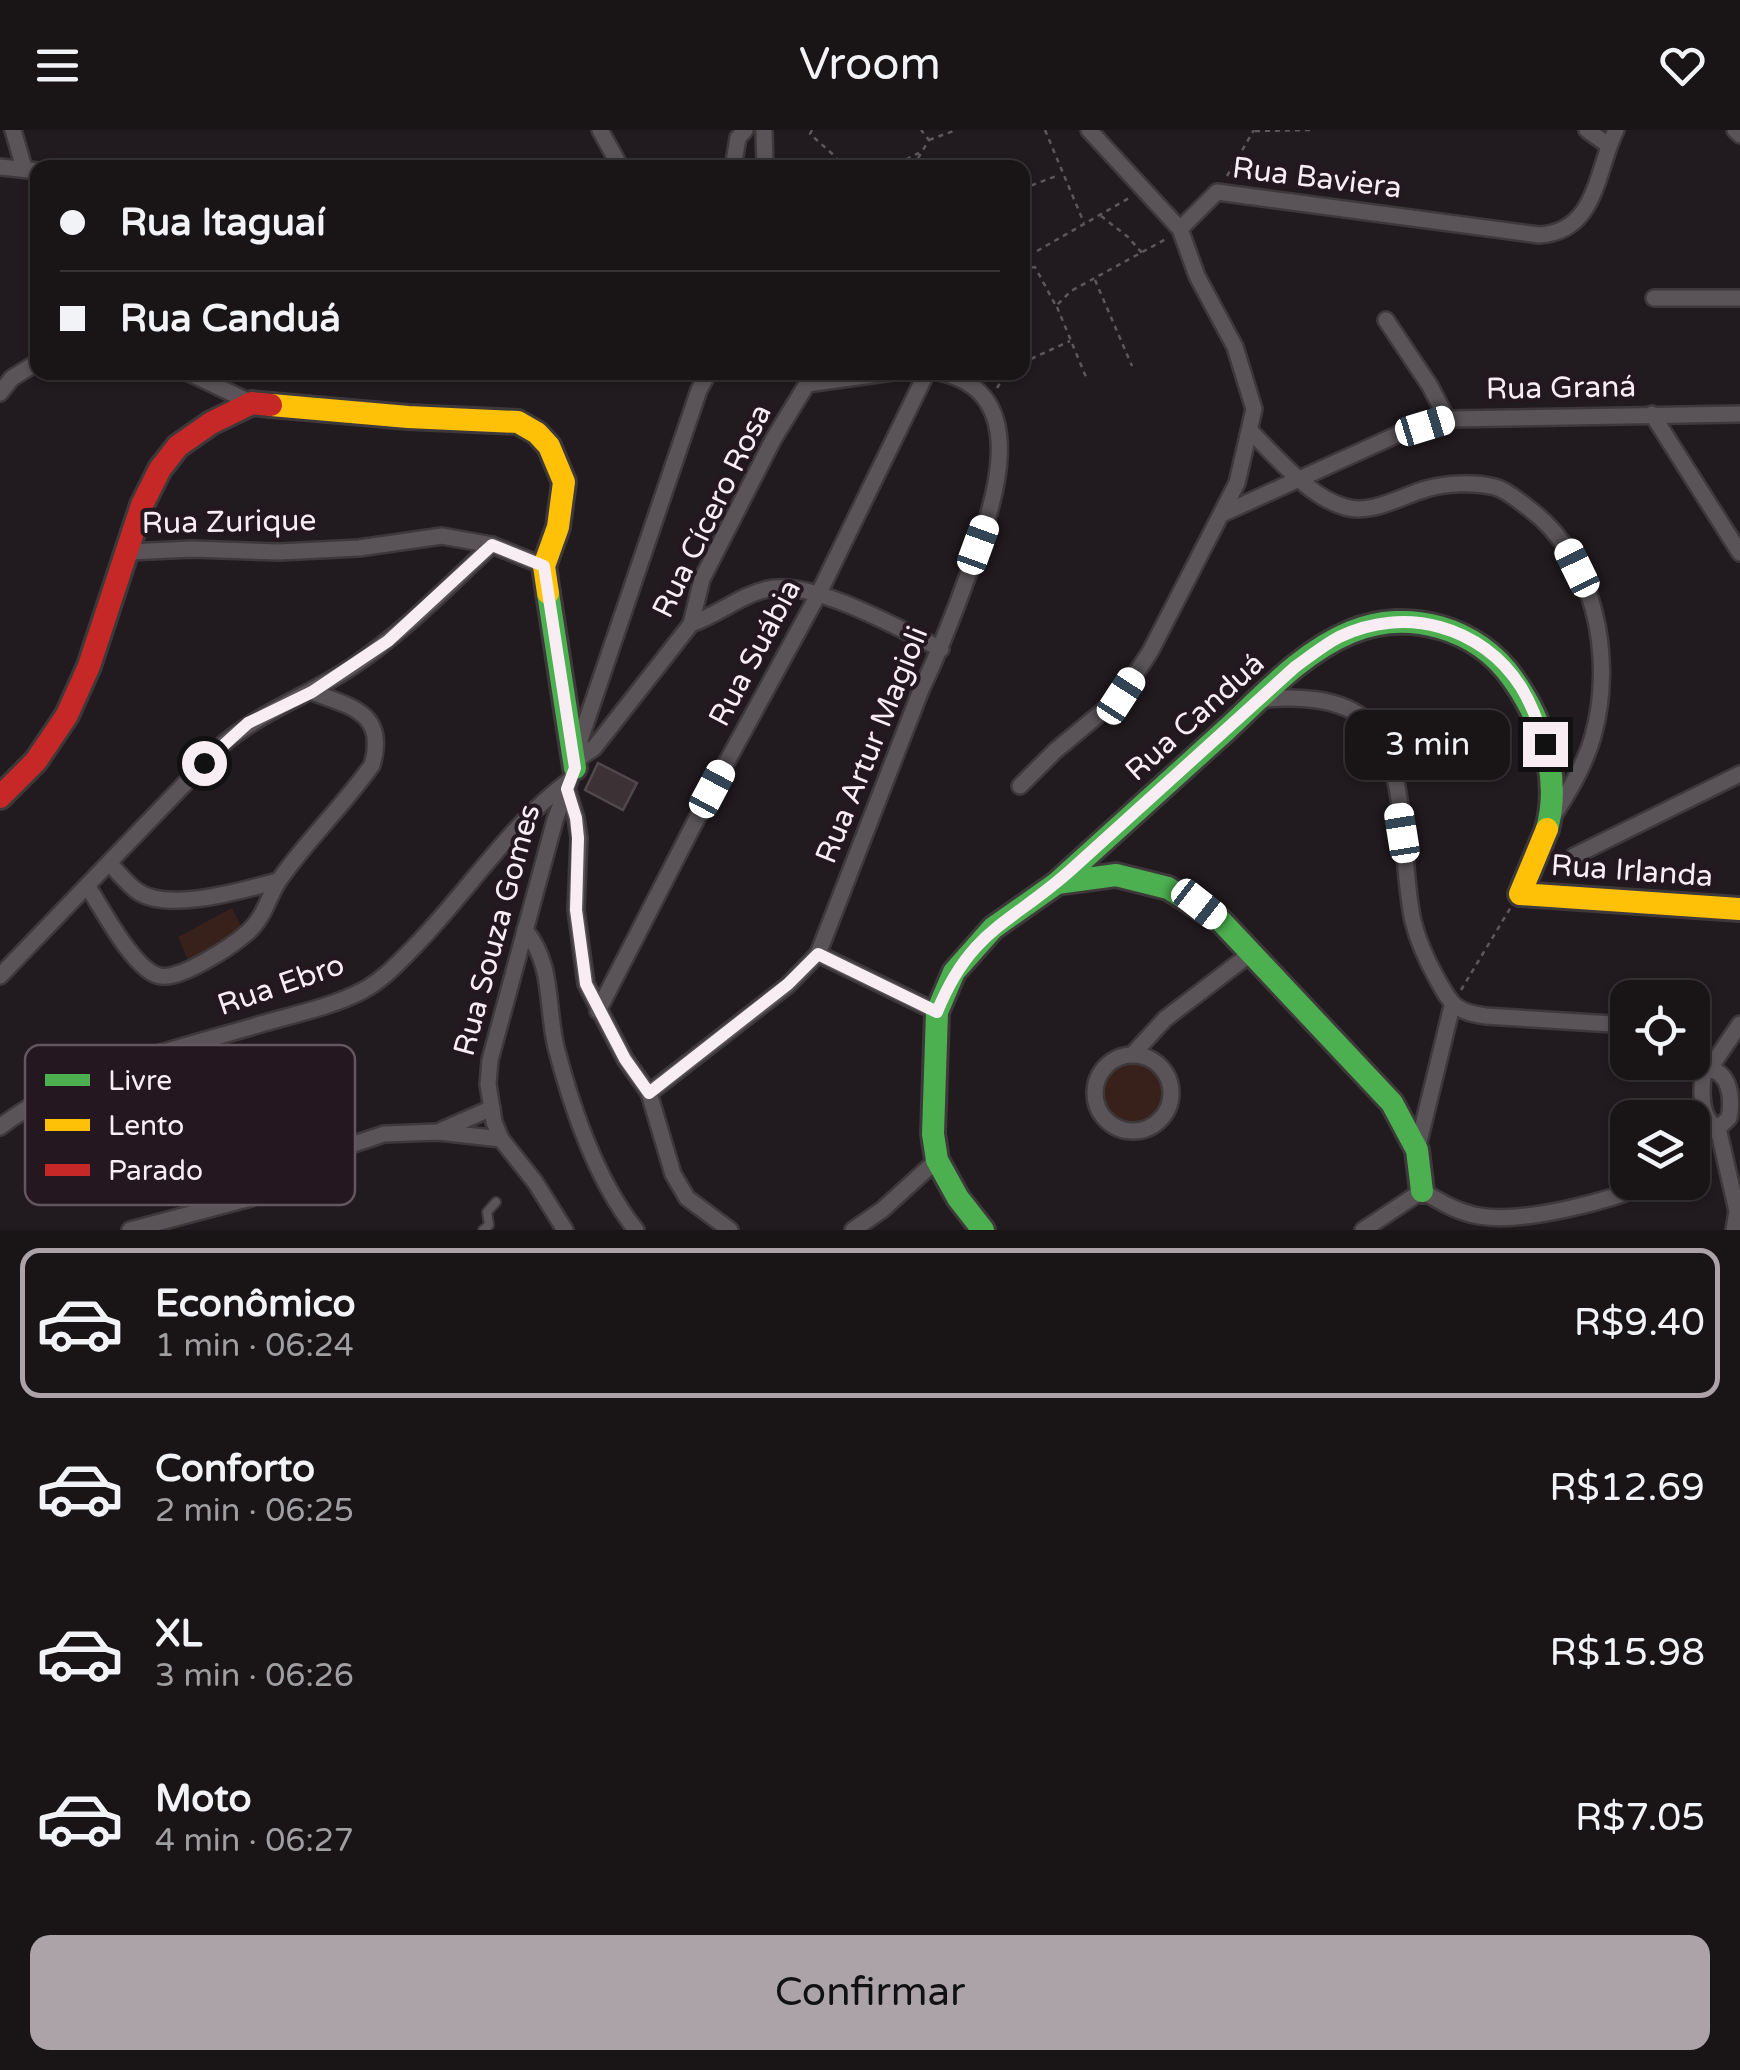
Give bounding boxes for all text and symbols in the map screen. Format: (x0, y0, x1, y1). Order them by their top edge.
icon: menu (30, 38, 85, 93)
text: Vroom (799, 38, 941, 92)
icon: heart (1655, 38, 1710, 93)
street label: Rua Baviera (1230, 149, 1404, 207)
text: Rua Itaguaí (120, 200, 326, 246)
text: Rua Canduá (120, 296, 341, 342)
street label: Rua Graná (1485, 368, 1637, 408)
street label: Rua Cícero Rosa (644, 398, 780, 624)
car (1392, 403, 1458, 449)
street label: Rua Zurique (141, 502, 317, 542)
car (954, 512, 1002, 578)
car (1550, 534, 1604, 602)
street label: Rua Suábia (701, 573, 809, 733)
street label: Rua Artur Magioli (808, 621, 936, 869)
street label: Rua Canduá (1118, 645, 1272, 789)
car (1092, 663, 1150, 729)
callout: 3 min (1345, 709, 1510, 779)
route end (1523, 722, 1568, 767)
text: 3 min (1385, 726, 1470, 764)
route start (182, 741, 227, 786)
car (685, 755, 739, 823)
street label: Rua Souza Gomes (446, 800, 548, 1060)
car (1382, 801, 1422, 865)
street label: Rua Irlanda (1550, 847, 1714, 895)
car (1166, 874, 1232, 934)
street label: Rua Ebro (213, 946, 349, 1024)
map controls (1610, 980, 1710, 1200)
button: locate (1610, 980, 1710, 1080)
legend (25, 1045, 355, 1205)
text: Livre (108, 1064, 172, 1098)
button: layers (1610, 1100, 1710, 1200)
text: Lento (108, 1109, 184, 1143)
text: Parado (108, 1154, 203, 1188)
icon: car (35, 1278, 125, 1368)
text: Econômico (155, 1281, 356, 1327)
text: R$9.40 (1574, 1300, 1705, 1346)
text: 1 min · 06:24 (155, 1327, 354, 1365)
icon: car (35, 1443, 125, 1533)
text: Conforto (155, 1446, 315, 1492)
text: R$12.69 (1549, 1465, 1705, 1511)
text: 2 min · 06:25 (155, 1492, 354, 1530)
icon: car (35, 1608, 125, 1698)
text: XL (155, 1611, 202, 1657)
text: R$15.98 (1550, 1630, 1705, 1676)
text: 3 min · 06:26 (155, 1657, 354, 1695)
icon: car (35, 1773, 125, 1863)
text: Moto (155, 1776, 251, 1822)
text: R$7.05 (1575, 1795, 1705, 1841)
text: 4 min · 06:27 (155, 1822, 354, 1860)
button: Confirmar (30, 1935, 1710, 2050)

